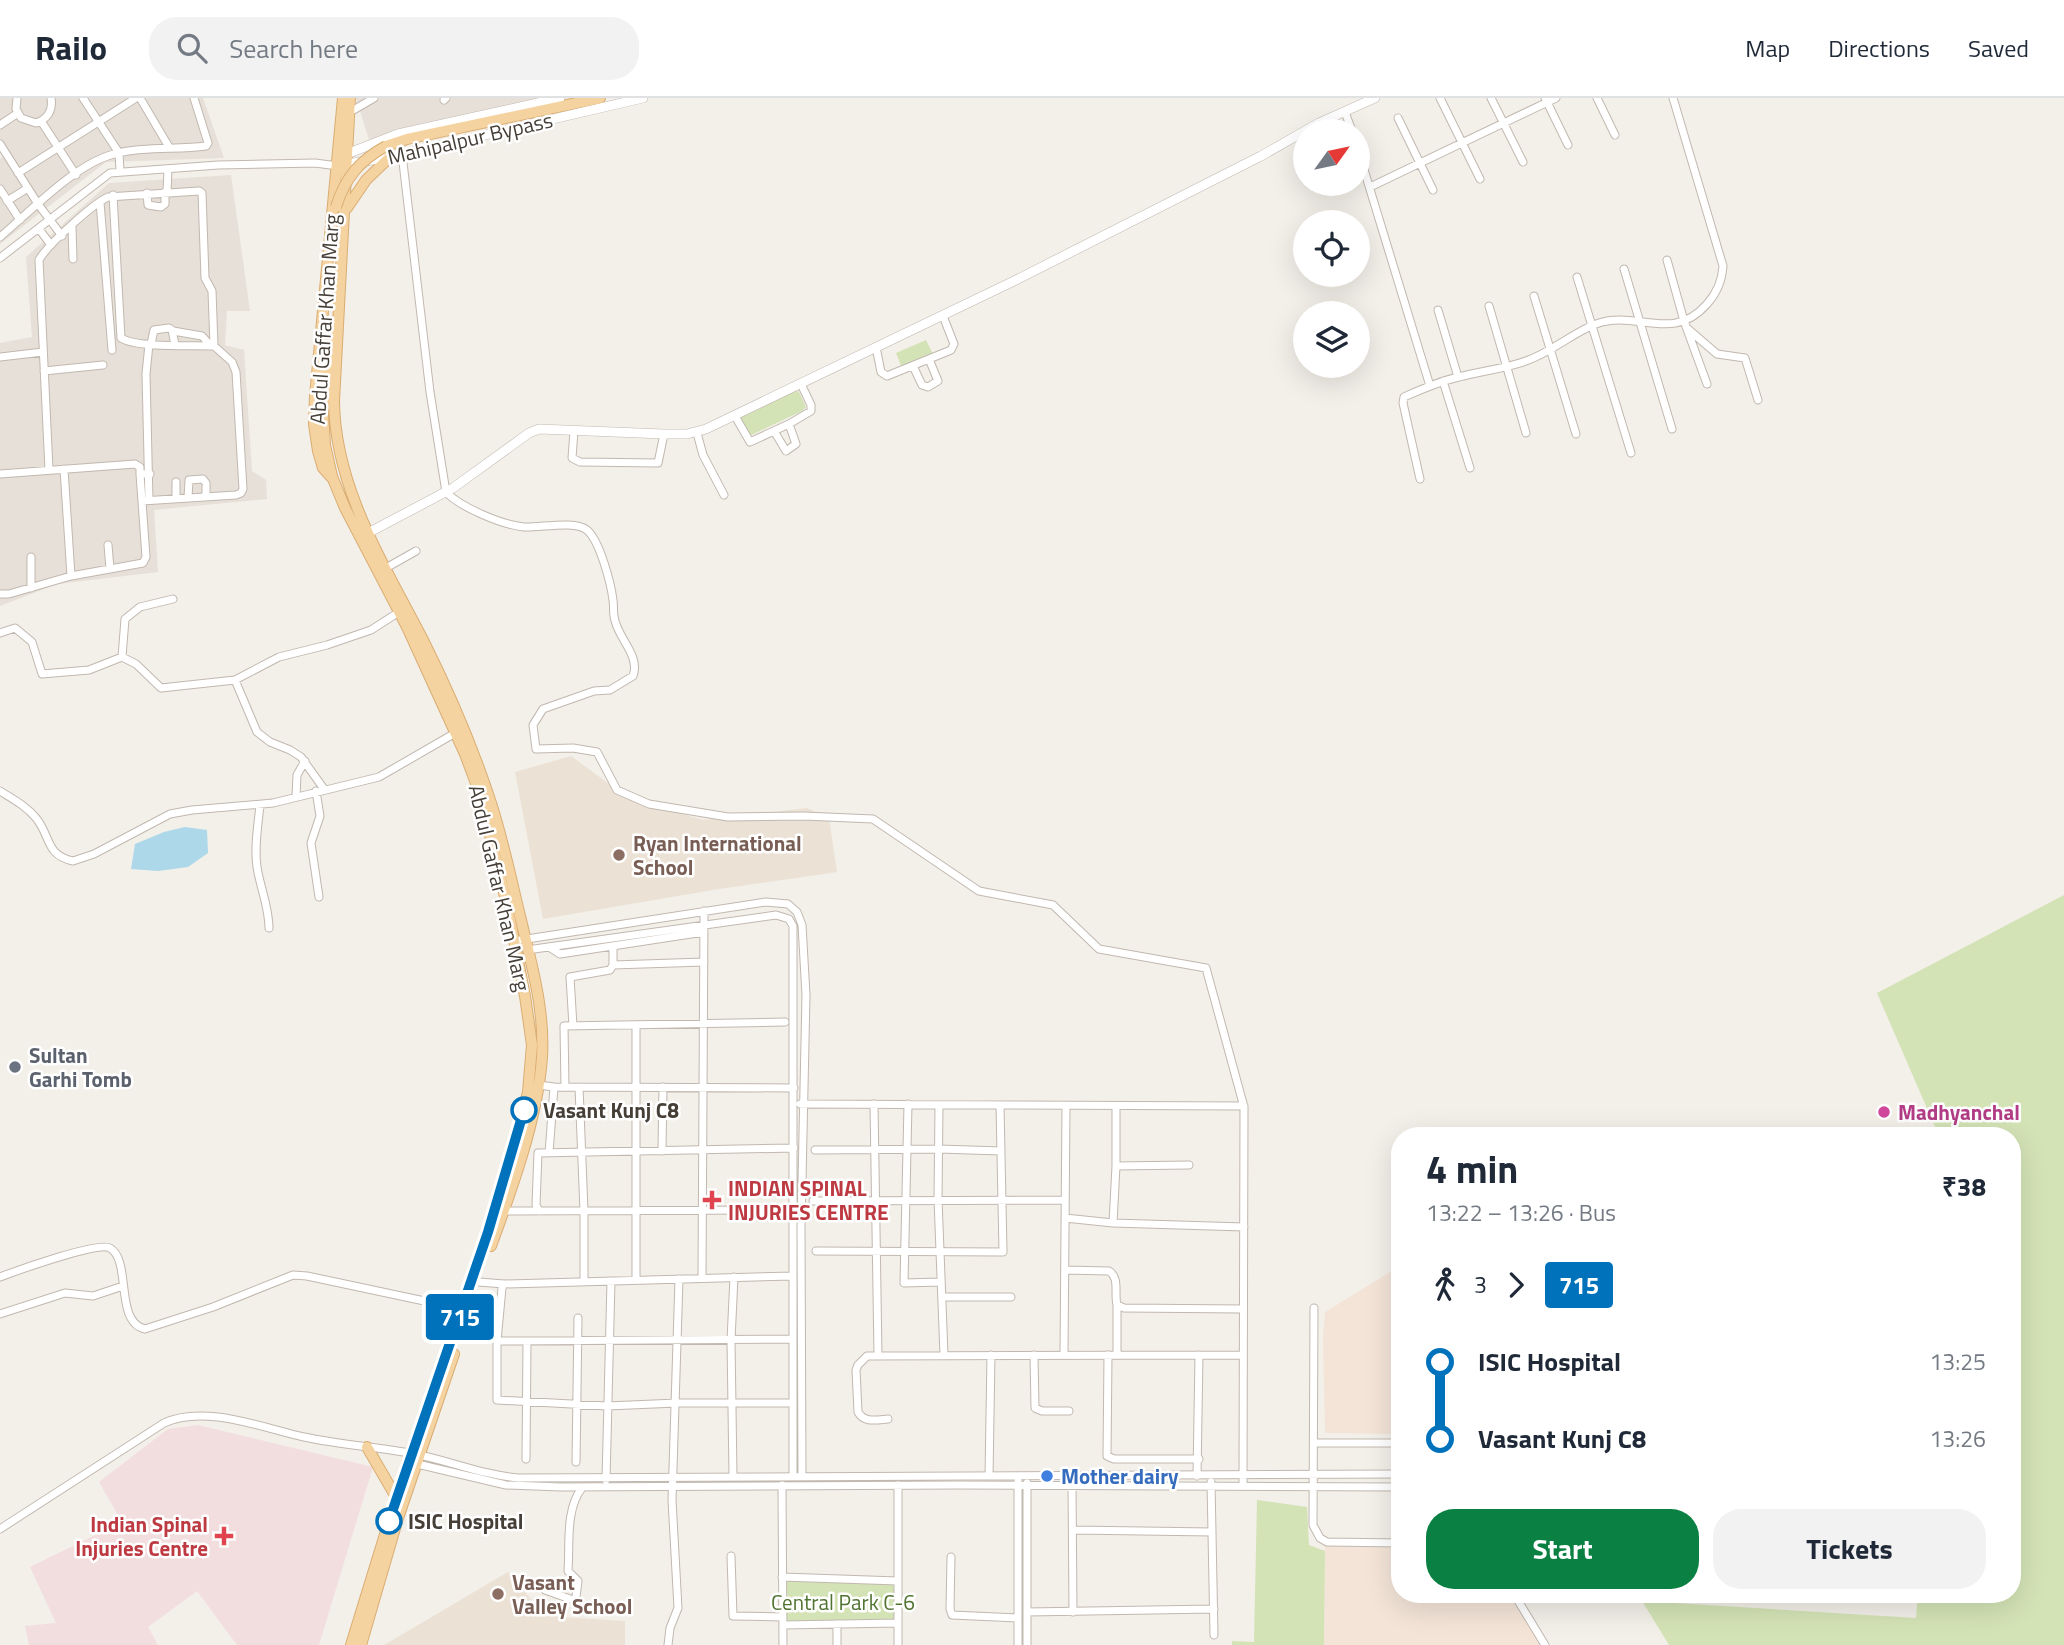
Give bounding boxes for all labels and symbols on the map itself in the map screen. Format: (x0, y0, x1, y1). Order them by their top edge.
street label: Mahipalpur Bypass (384, 103, 556, 173)
north arrow (1293, 119, 1370, 196)
street label: Abdul Gaffar Khan Marg (301, 213, 347, 425)
street label: Abdul Gaffar Khan Marg (461, 782, 539, 994)
place label: Ryan International School (633, 827, 802, 883)
marker: Ryan International School (611, 847, 627, 863)
place label: Sultan Garhi Tomb (29, 1039, 132, 1095)
marker: Sultan Garhi Tomb (7, 1059, 23, 1075)
place label: Vasant Kunj C8 (543, 1094, 679, 1126)
place label: Madhyanchal (1898, 1096, 2020, 1128)
marker: Vasant Kunj C8 (511, 1097, 537, 1123)
marker: Madhyanchal (1876, 1104, 1892, 1120)
place label: INDIAN SPINAL INJURIES CENTRE (728, 1172, 889, 1228)
marker: INDIAN SPINAL INJURIES CENTRE (702, 1190, 722, 1210)
line badge: 715 (420, 1294, 500, 1340)
place label: Mother dairy (1061, 1460, 1179, 1492)
marker: Mother dairy (1039, 1468, 1055, 1484)
place label: ISIC Hospital (408, 1505, 524, 1537)
place label: Indian Spinal Injuries Centre (75, 1508, 208, 1564)
marker: ISIC Hospital (376, 1508, 402, 1534)
marker: Indian Spinal Injuries Centre (214, 1526, 234, 1546)
place label: Vasant Valley School (512, 1566, 632, 1622)
marker: Vasant Valley School (490, 1586, 506, 1602)
park label: Central Park C-6 (771, 1586, 915, 1618)

